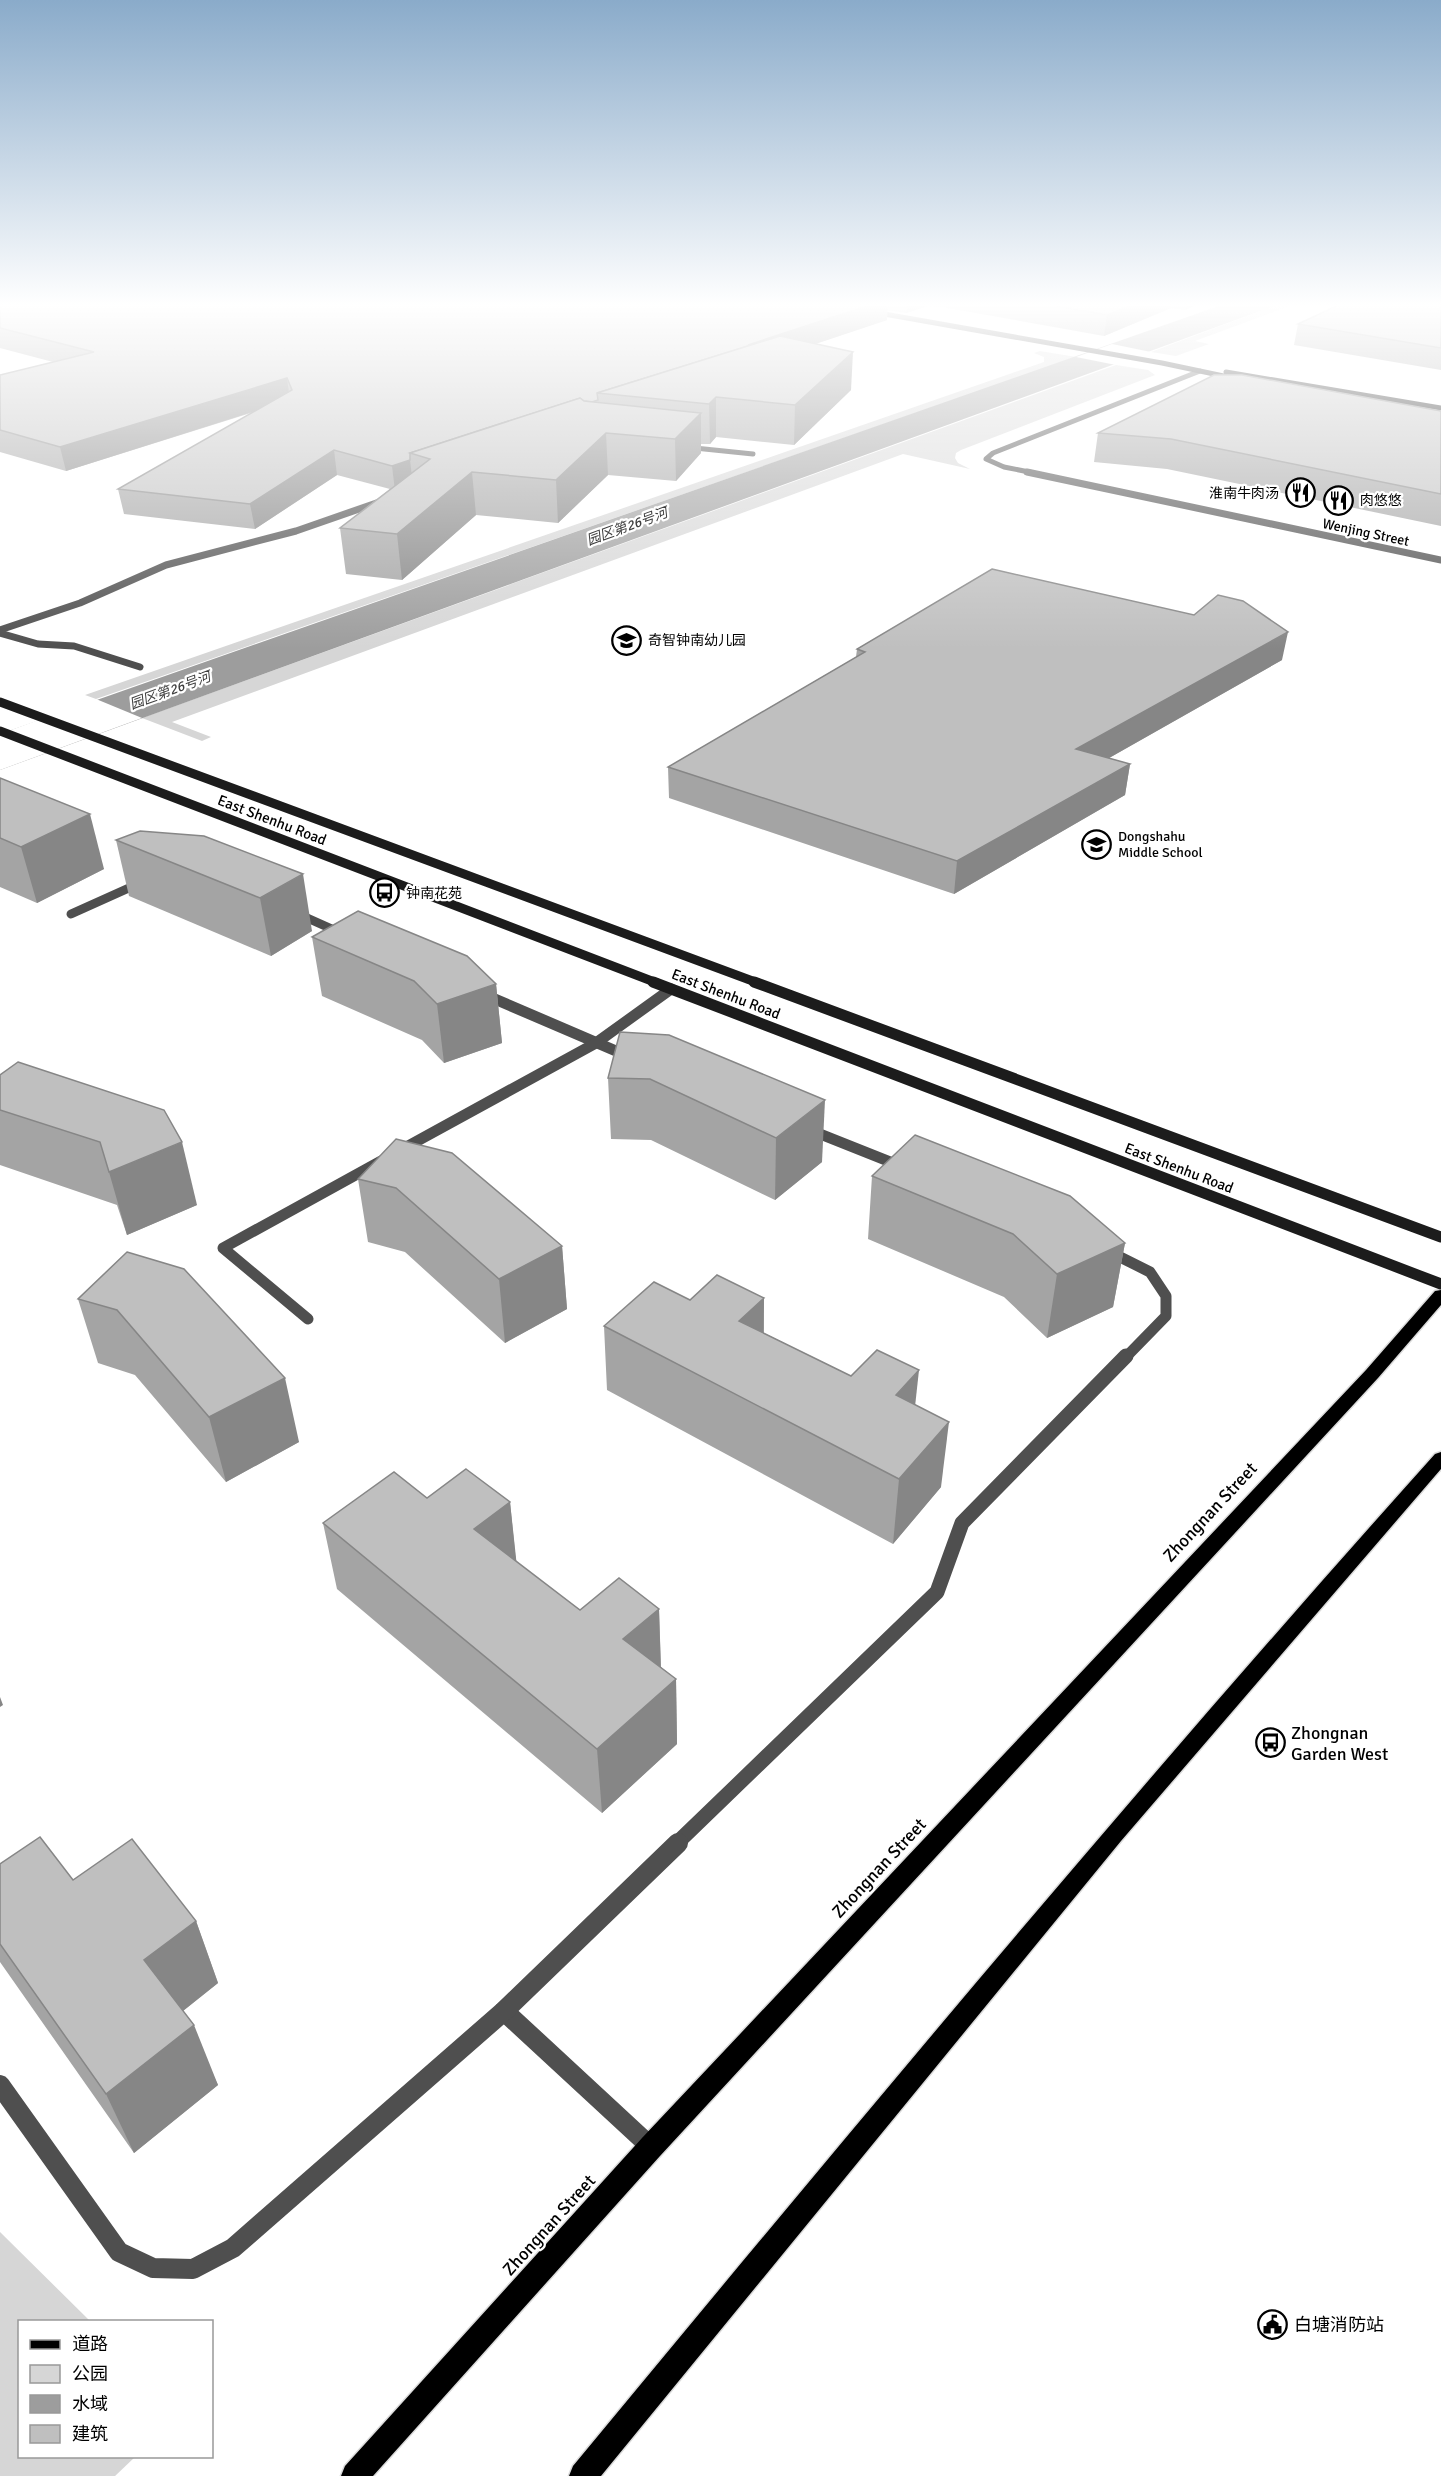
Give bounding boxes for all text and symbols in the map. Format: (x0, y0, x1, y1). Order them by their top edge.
restaurant icon: 淮南牛肉汤 (1284, 477, 1316, 509)
restaurant icon: 肉悠悠 (1323, 484, 1355, 516)
place label: 淮南牛肉汤 (1209, 485, 1279, 502)
place label: 肉悠悠 (1360, 492, 1402, 509)
water label: 园区第26号河 (584, 503, 673, 549)
street label: Wenjing Street (1321, 515, 1411, 550)
school or university icon: 奇智钟南幼儿园 (611, 624, 643, 656)
place label: 奇智钟南幼儿园 (648, 632, 746, 649)
water label: 园区第26号河 (127, 667, 216, 713)
street label: East Shenhu Road (215, 791, 329, 849)
school or university icon: Dongshahu Middle School (1081, 828, 1113, 860)
place label: Dongshahu Middle School (1118, 828, 1203, 861)
bus stop icon: 钟南花苑 (369, 877, 401, 909)
place label: 钟南花苑 (406, 885, 462, 902)
street label: East Shenhu Road (669, 965, 783, 1023)
street label: East Shenhu Road (1122, 1139, 1236, 1197)
street label: Zhongnan Street (1158, 1458, 1262, 1566)
place label: Zhongnan Garden West (1291, 1722, 1388, 1765)
bus stop icon: Zhongnan Garden West (1254, 1727, 1286, 1759)
street label: Zhongnan Street (827, 1814, 931, 1922)
street label: Zhongnan Street (498, 2170, 600, 2280)
public building icon: 白塘消防站 (1257, 2309, 1289, 2341)
place label: 白塘消防站 (1294, 2314, 1384, 2336)
legend (18, 2320, 213, 2458)
text: 道路 (72, 2333, 108, 2355)
text: 公园 (72, 2363, 108, 2385)
text: 水域 (72, 2393, 108, 2415)
text: 建筑 (72, 2423, 108, 2445)

